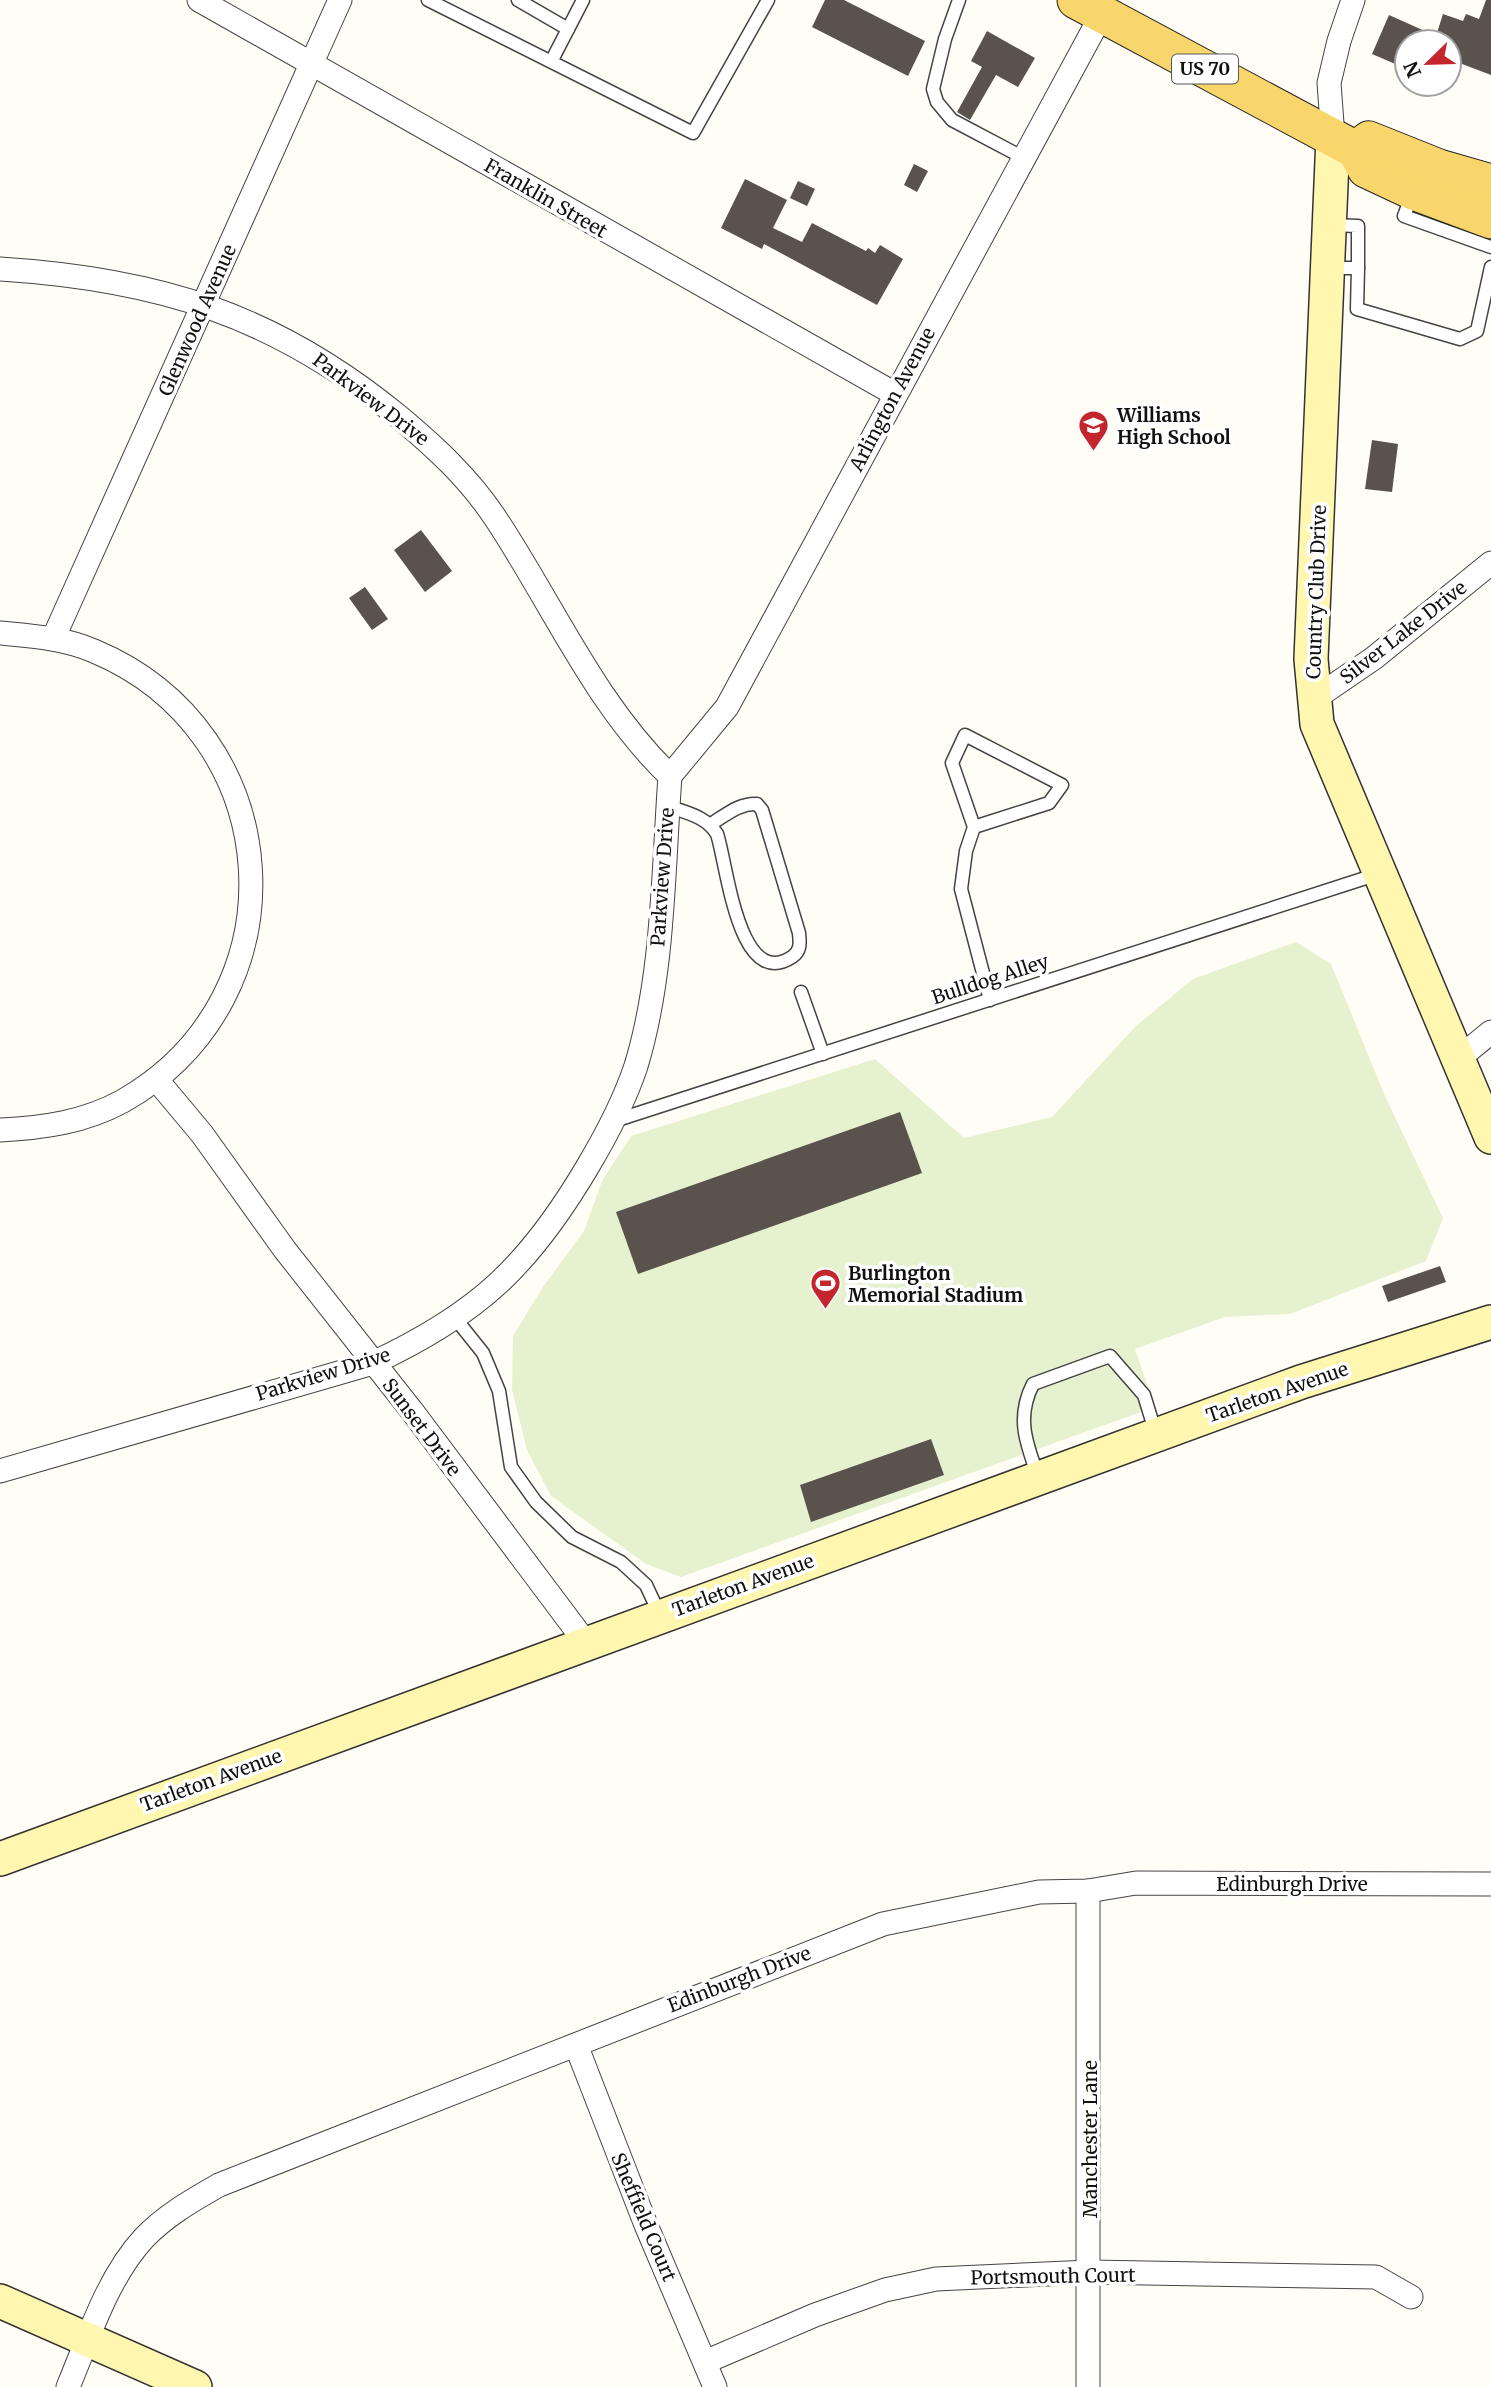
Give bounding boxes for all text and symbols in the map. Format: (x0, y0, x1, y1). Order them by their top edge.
north arrow (1393, 28, 1463, 98)
road number: US 70 (1172, 55, 1238, 84)
text: N (1398, 58, 1426, 81)
street label: Franklin Street (480, 153, 612, 243)
street label: Glenwood Avenue (153, 240, 241, 400)
street label: Arlington Avenue (843, 323, 940, 476)
street label: Parkview Drive (308, 348, 434, 451)
place label: Williams High School (1116, 403, 1231, 449)
school or university icon: Williams High School (1077, 409, 1111, 453)
street label: Country Club Drive (1301, 504, 1331, 679)
street label: Silver Lake Drive (1335, 575, 1471, 689)
street label: Parkview Drive (645, 807, 679, 947)
street label: Bulldog Alley (929, 949, 1051, 1009)
place label: Burlington Memorial Stadium (848, 1261, 1023, 1307)
sports icon: Burlington Memorial Stadium (808, 1267, 842, 1311)
street label: Parkview Drive (253, 1342, 393, 1406)
street label: Tarleton Avenue (1203, 1356, 1351, 1428)
street label: Sunset Drive (377, 1373, 467, 1481)
street label: Tarleton Avenue (669, 1548, 817, 1622)
street label: Tarleton Avenue (137, 1743, 285, 1817)
street label: Edinburgh Drive (1216, 1872, 1368, 1896)
street label: Edinburgh Drive (664, 1941, 814, 2017)
street label: Manchester Lane (1078, 2060, 1102, 2218)
street label: Sheffield Court (606, 2149, 682, 2285)
street label: Portsmouth Court (970, 2263, 1136, 2289)

